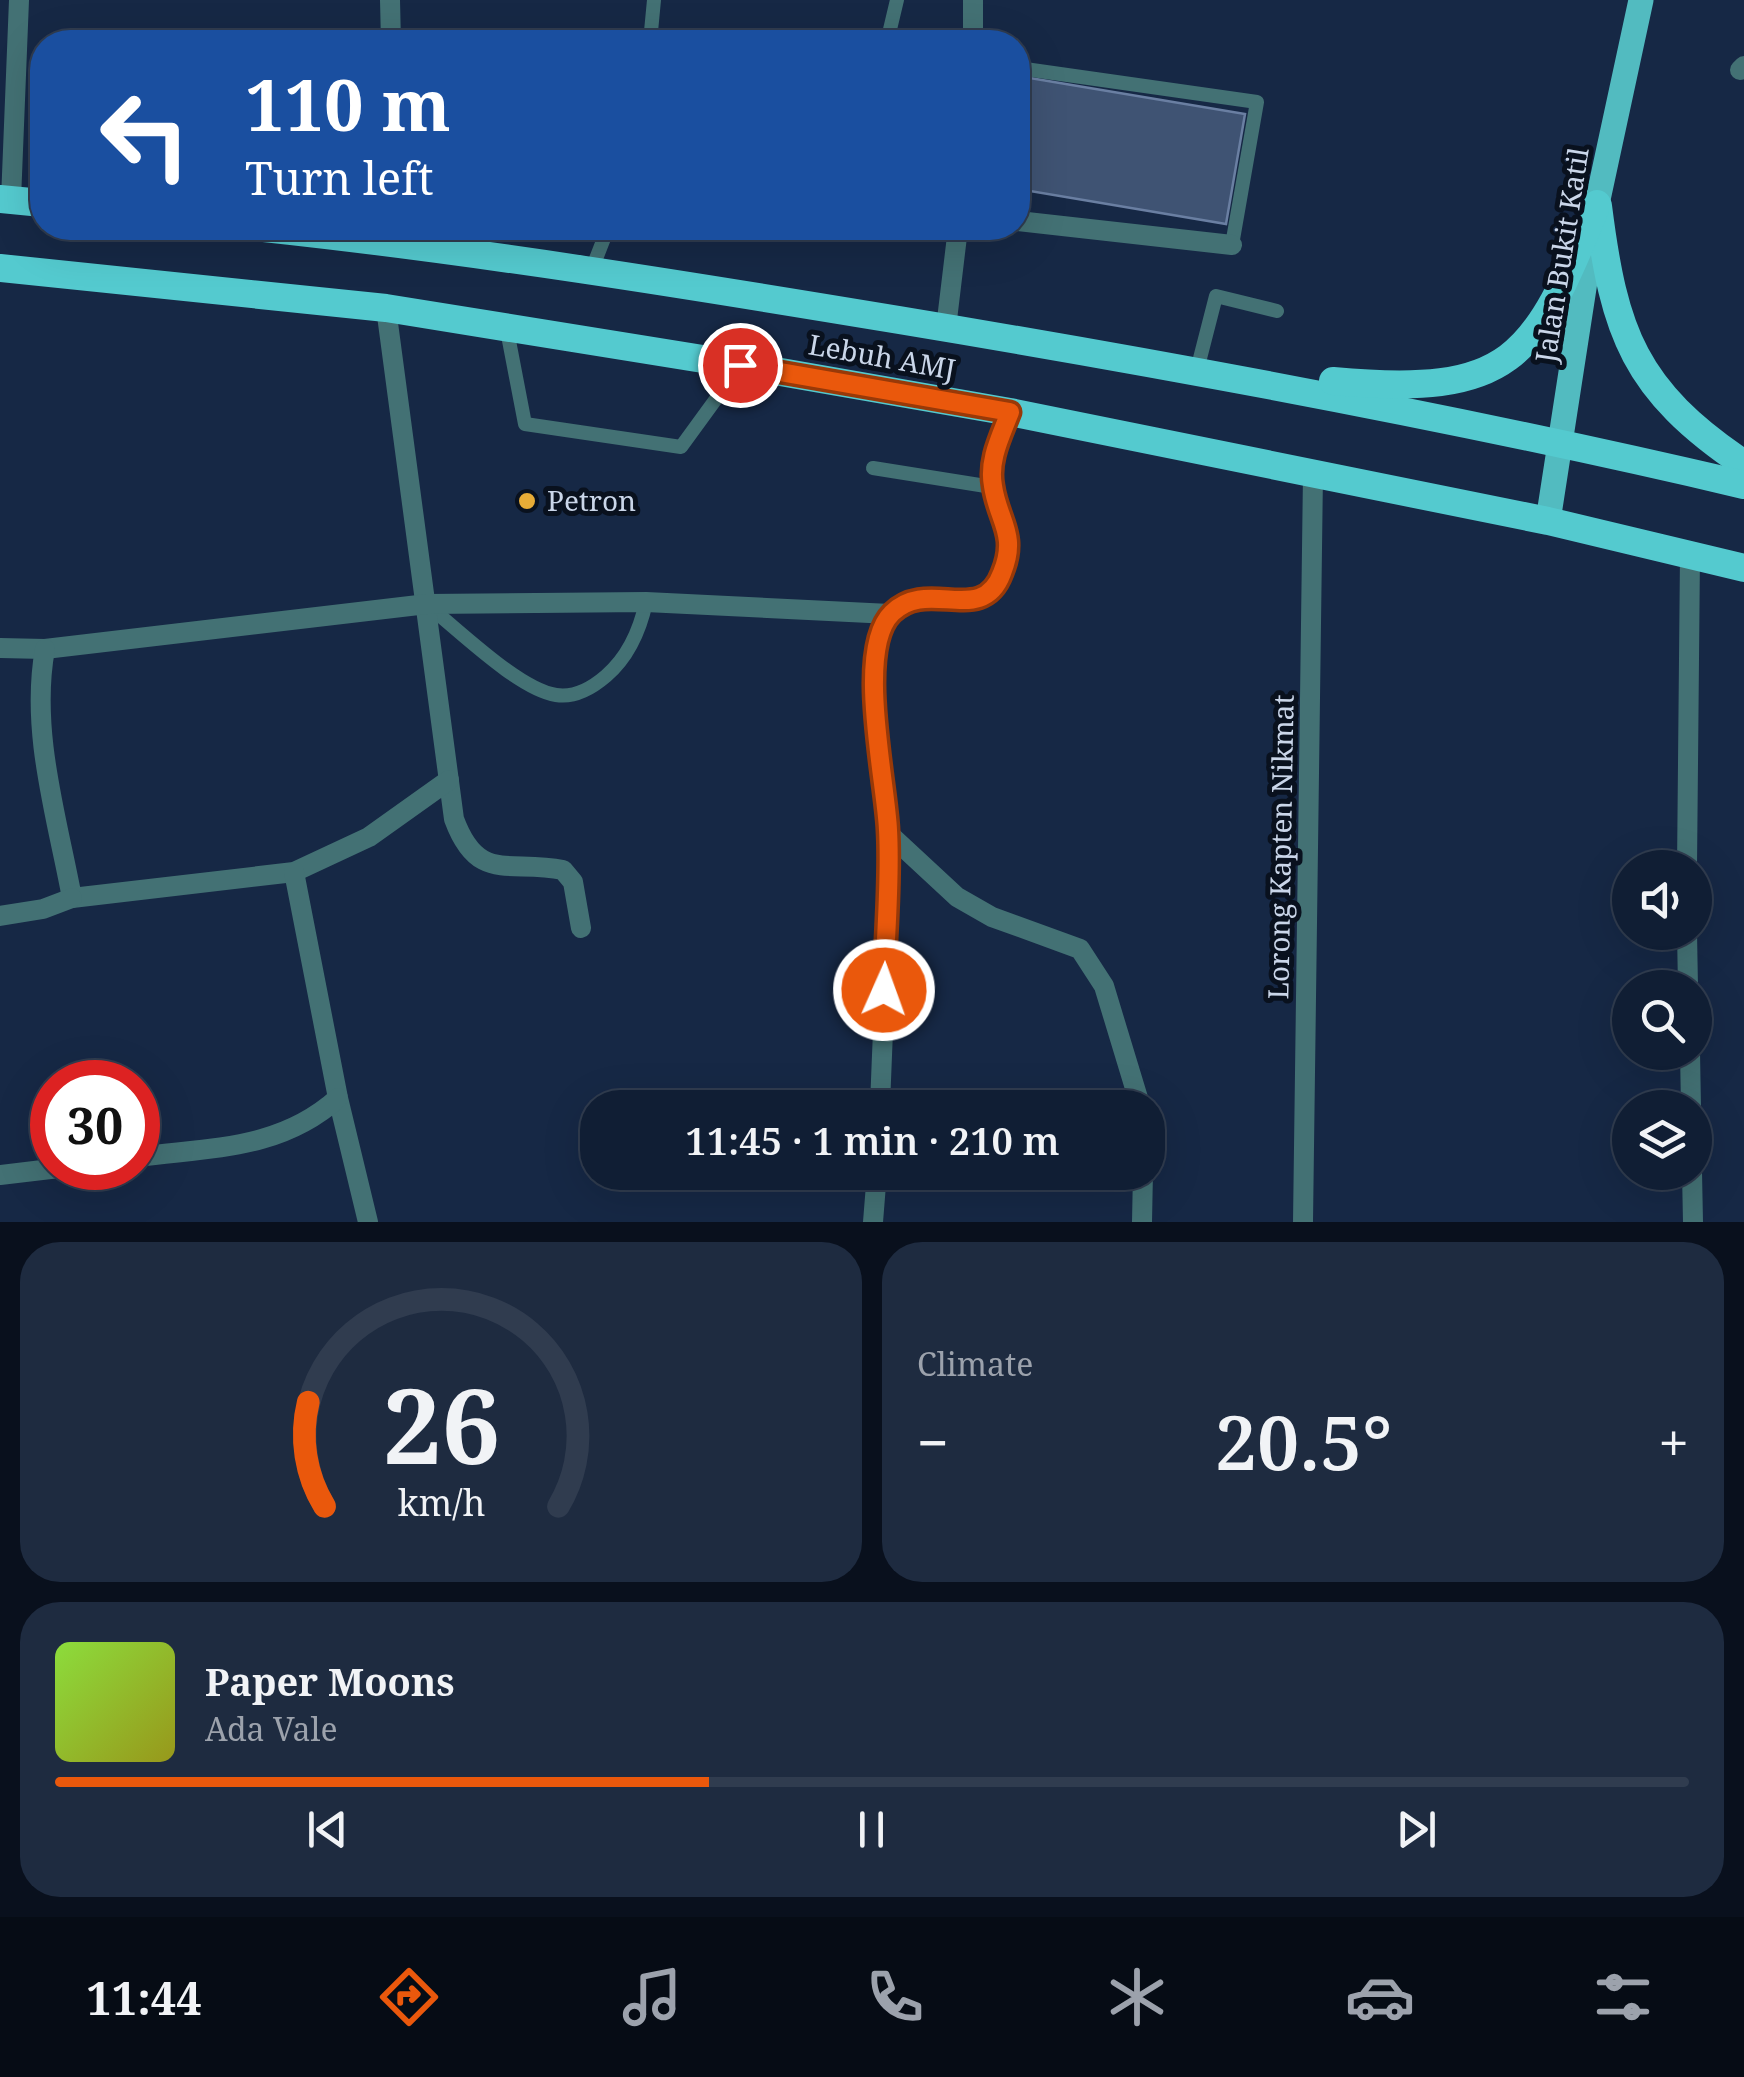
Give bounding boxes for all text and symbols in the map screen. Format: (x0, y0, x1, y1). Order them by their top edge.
text: 110 m (245, 56, 451, 152)
icon: left (80, 70, 210, 200)
street label: Jalan Bukit Katil (1525, 144, 1597, 366)
text: Turn left (245, 147, 434, 208)
pin (698, 323, 783, 408)
street label: Lebuh AMJ (806, 324, 959, 388)
icon: arrive (713, 338, 768, 393)
place label: Petron (547, 481, 636, 519)
marker: Petron (516, 490, 538, 512)
street label: Lorong Kapten Nikmat (1258, 694, 1302, 1000)
map controls (1612, 850, 1712, 1190)
button: sound (1612, 850, 1712, 950)
position arrow (832, 938, 936, 1042)
button: search (1612, 970, 1712, 1070)
speed limit sign: 30 (30, 1060, 160, 1190)
button: layers (1612, 1090, 1712, 1190)
text: 11:45 · 1 min · 210 m (685, 1114, 1060, 1166)
text: Climate (917, 1342, 1033, 1385)
text: 26 (382, 1353, 500, 1494)
text: 20.5° (1215, 1390, 1392, 1492)
text: − (917, 1404, 949, 1479)
text: + (1658, 1404, 1689, 1479)
text: km/h (397, 1478, 485, 1526)
text: Paper Moons (205, 1655, 455, 1707)
text: Ada Vale (205, 1707, 338, 1750)
icon: previous (300, 1802, 355, 1857)
icon: pause (844, 1802, 899, 1857)
icon: next (1389, 1802, 1444, 1857)
icon: directions (374, 1962, 444, 2032)
icon: music (617, 1962, 687, 2032)
icon: phone (860, 1962, 930, 2032)
icon: climate (1102, 1962, 1172, 2032)
icon: car (1345, 1962, 1415, 2032)
icon: filters (1588, 1962, 1658, 2032)
text: 11:44 (86, 1967, 202, 2028)

